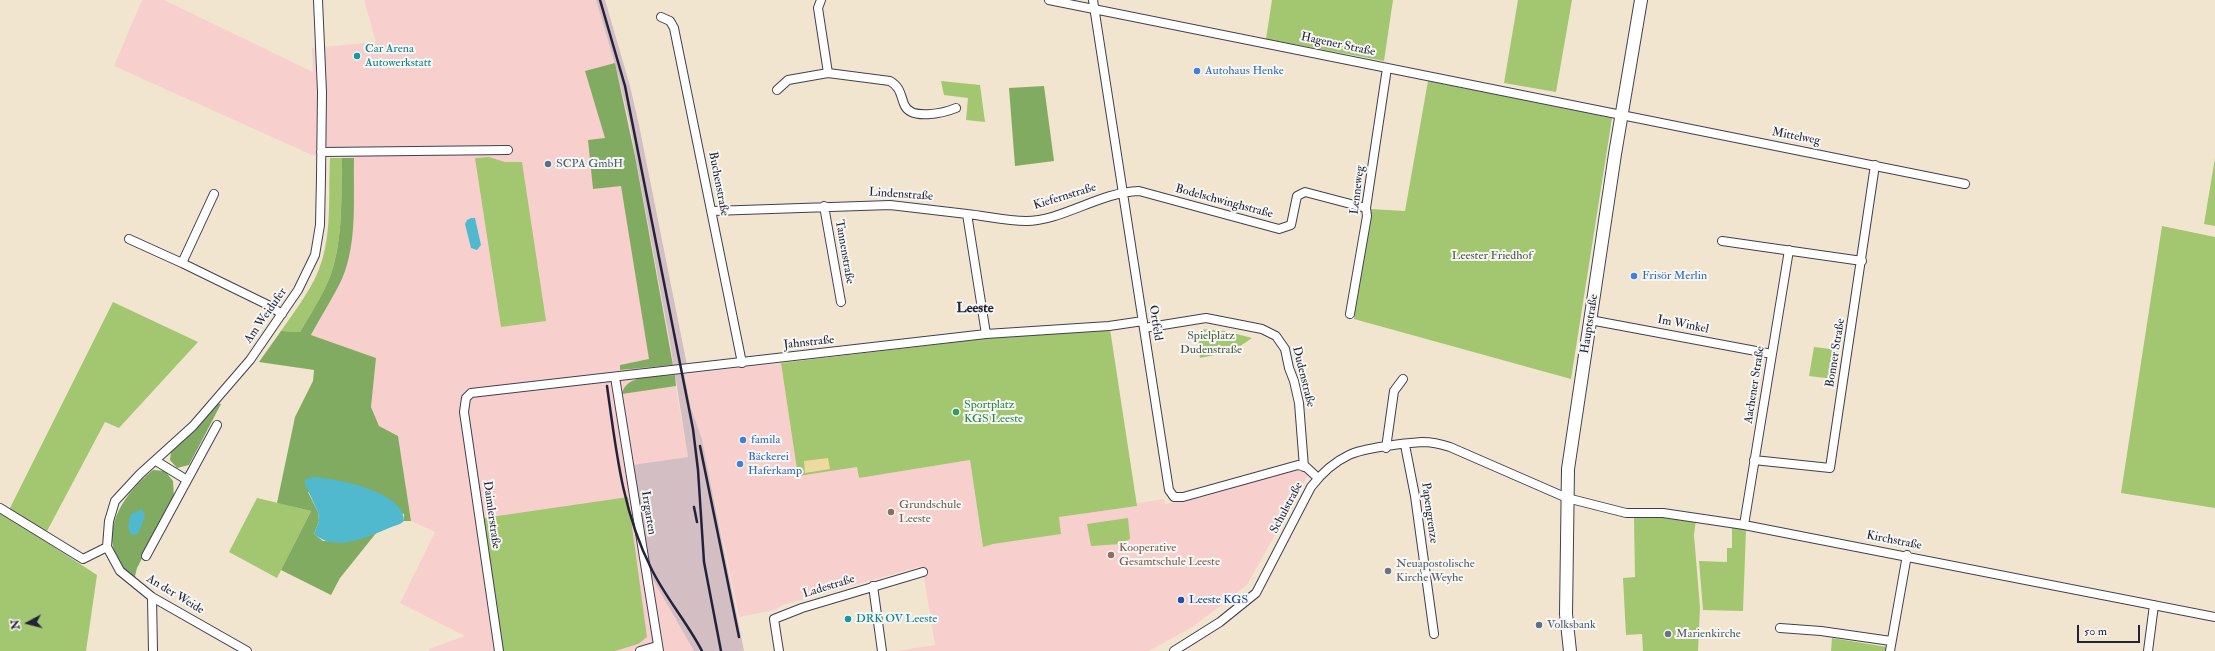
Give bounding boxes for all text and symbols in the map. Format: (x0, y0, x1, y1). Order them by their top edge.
street label: Hagener Straße (1300, 30, 1376, 60)
place label: Car Arena Autowerkstatt (365, 42, 431, 70)
marker: Car Arena Autowerkstatt (352, 51, 362, 61)
place label: Autohaus Henke (1205, 64, 1284, 78)
marker: Autohaus Henke (1192, 66, 1202, 76)
street label: Mittelweg (1771, 125, 1821, 149)
street label: Buchenstraße (705, 151, 731, 217)
place label: SCPA GmbH (556, 157, 623, 171)
marker: SCPA GmbH (543, 159, 553, 169)
street label: Lenneweg (1348, 165, 1368, 215)
street label: Kiefernstraße (1032, 181, 1098, 213)
street label: Bodelschwinghstraße (1174, 182, 1274, 222)
street label: Lindenstraße (869, 186, 933, 204)
street label: Tannenstraße (831, 219, 857, 285)
park label: Leester Friedhof (1452, 249, 1532, 263)
place label: Frisör Merlin (1642, 269, 1707, 283)
marker: Frisör Merlin (1629, 271, 1639, 281)
street label: Am Weidufer (242, 286, 290, 346)
street label: Hauptstraße (1578, 293, 1602, 355)
district label: Leeste (956, 301, 994, 317)
street label: Ortfeld (1145, 304, 1165, 342)
street label: Im Winkel (1656, 313, 1710, 337)
street label: Bonner Straße (1823, 318, 1849, 388)
park label: Spielplatz Dudenstraße (1180, 329, 1242, 357)
street label: Jahnstraße (783, 333, 835, 353)
street label: Dudenstraße (1289, 345, 1317, 409)
street label: Aachener Straße (1742, 345, 1768, 425)
place label: Sportplatz KGS Leeste (964, 398, 1023, 426)
marker: Sportplatz KGS Leeste (951, 407, 961, 417)
place label: famila (751, 433, 780, 447)
marker: famila (738, 435, 748, 445)
place label: Bäckerei Haferkamp (748, 450, 802, 478)
marker: Bäckerei Haferkamp (735, 459, 745, 469)
street label: Daimlerstraße (479, 480, 503, 550)
street label: Schulstraße (1268, 480, 1306, 536)
street label: Papengrenze (1418, 482, 1440, 544)
street label: Irrgarten (637, 490, 659, 536)
place label: Grundschule Leeste (899, 498, 961, 526)
marker: Grundschule Leeste (886, 507, 896, 517)
street label: Kirchstraße (1865, 529, 1923, 553)
place label: Kooperative Gesamtschule Leeste (1119, 541, 1220, 569)
marker: Kooperative Gesamtschule Leeste (1106, 550, 1116, 560)
place label: Neuapostolische Kirche Weyhe (1396, 557, 1475, 585)
marker: Neuapostolische Kirche Weyhe (1383, 566, 1393, 576)
street label: An der Weide (144, 572, 206, 618)
street label: Ladestraße (801, 572, 857, 602)
place label: Leeste KGS (1189, 593, 1248, 607)
marker: Leeste KGS (1176, 595, 1186, 605)
north arrow (8, 603, 48, 643)
place label: DRK OV Leeste (856, 612, 937, 626)
marker: DRK OV Leeste (843, 614, 853, 624)
scale bar (2079, 617, 2142, 643)
place label: Volksbank (1547, 618, 1596, 632)
text: N (9, 619, 23, 630)
marker: Volksbank (1534, 620, 1544, 630)
text: 50 m (2084, 624, 2107, 639)
place label: Marienkirche (1676, 627, 1741, 641)
marker: Marienkirche (1663, 629, 1673, 639)

